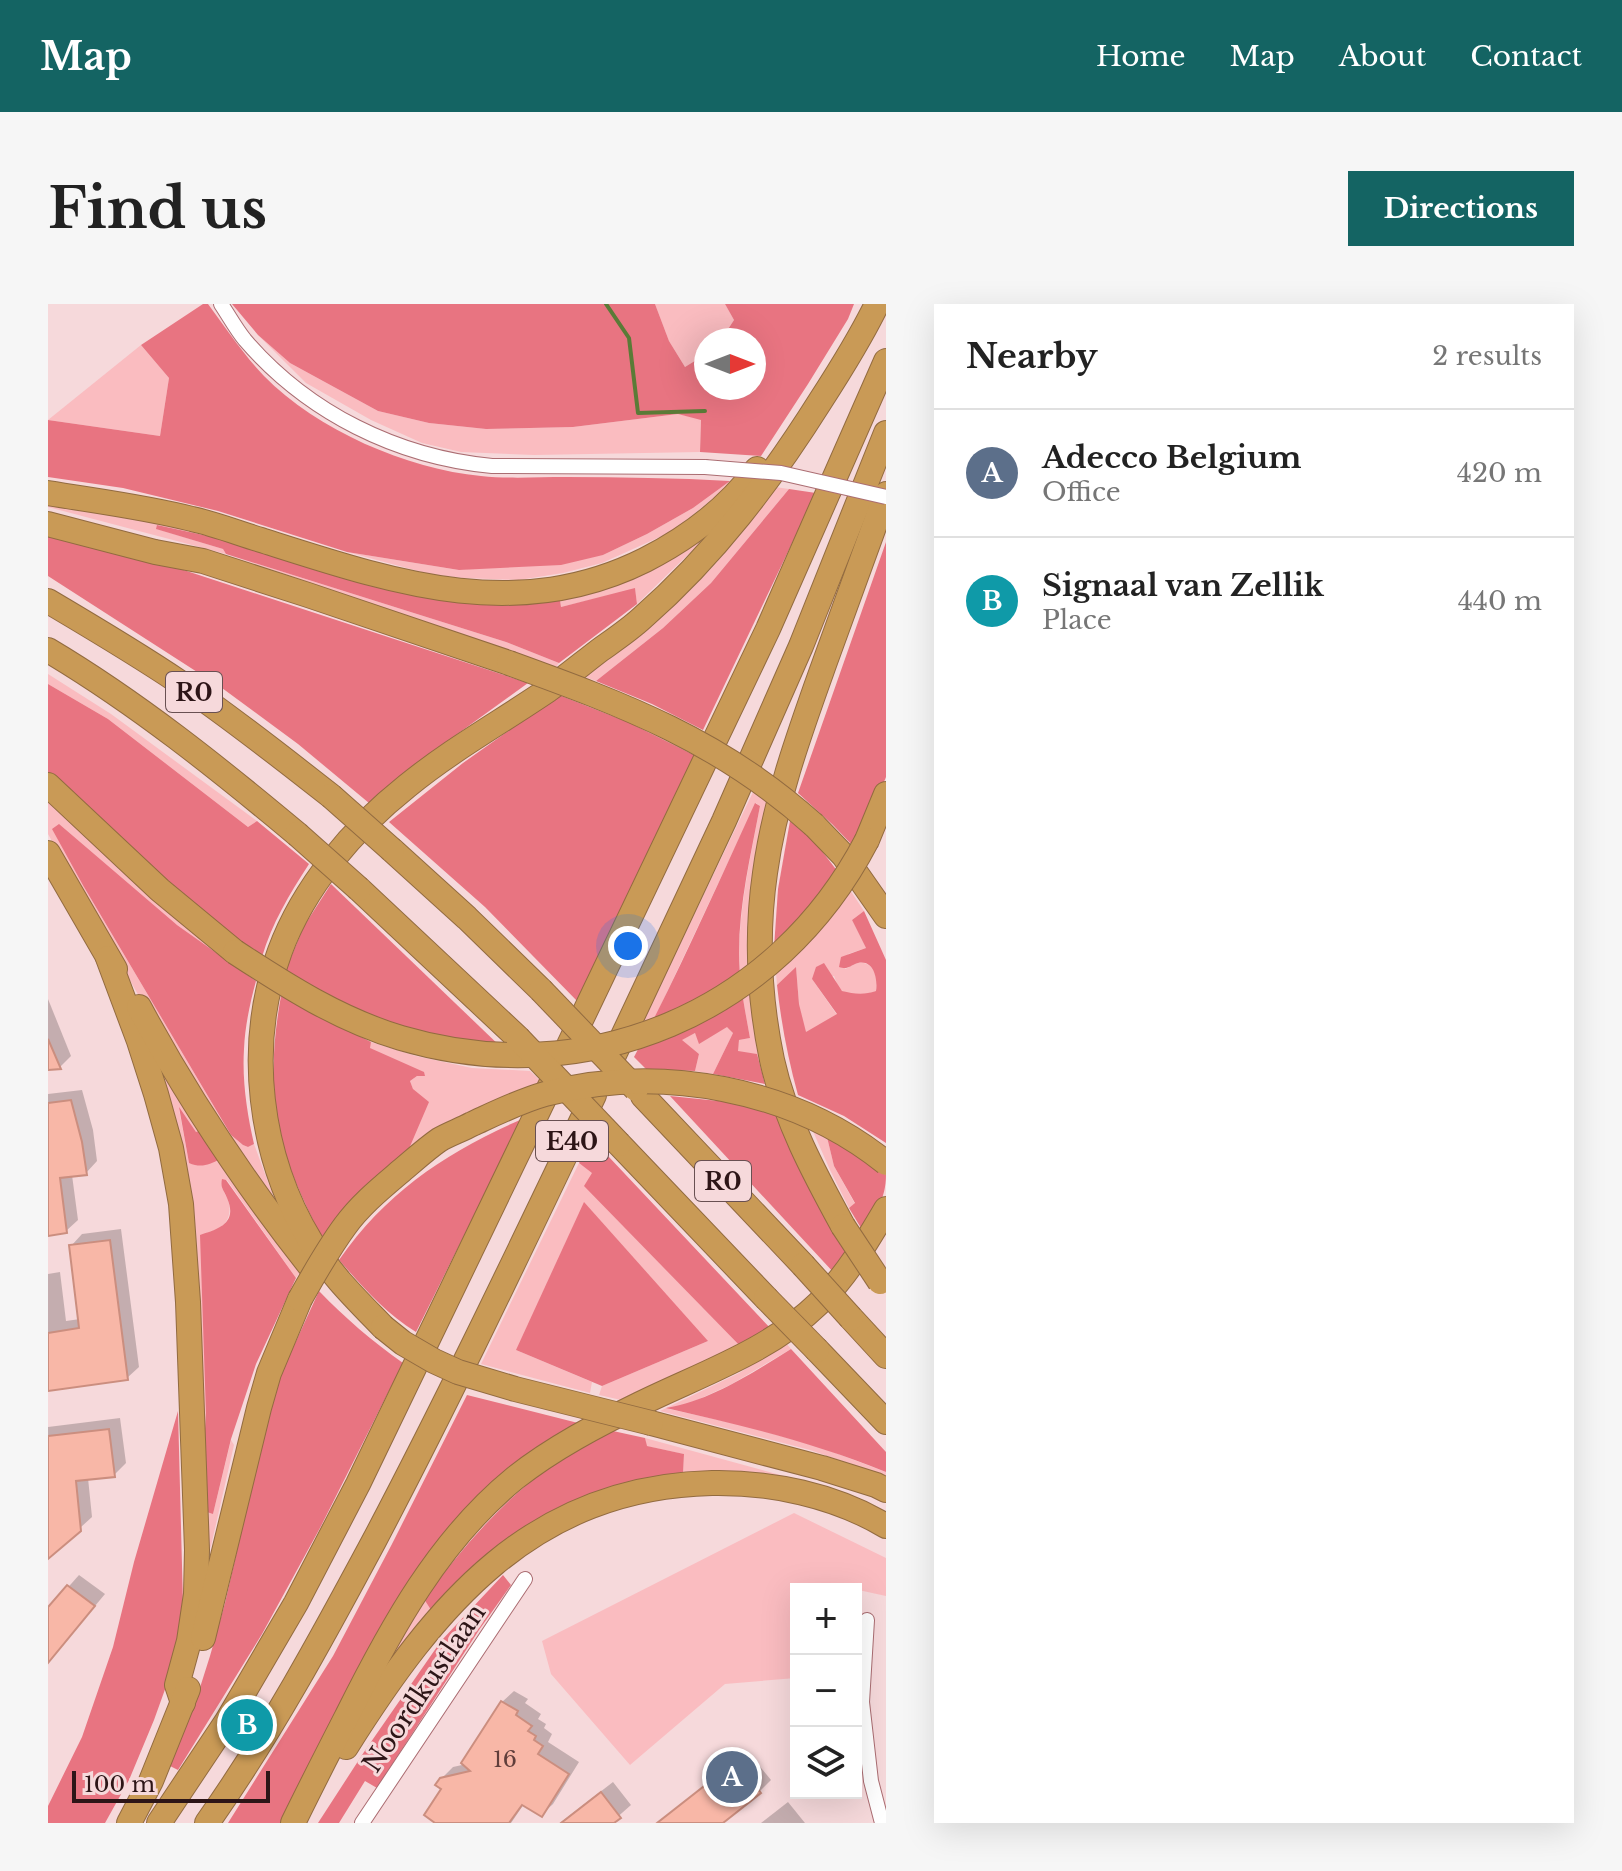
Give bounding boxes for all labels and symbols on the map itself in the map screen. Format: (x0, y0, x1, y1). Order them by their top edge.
north arrow (694, 328, 766, 400)
road number: R0 (166, 672, 222, 712)
your location (608, 926, 648, 966)
road number: E40 (536, 1121, 608, 1161)
road number: R0 (695, 1161, 751, 1201)
street label: Noordkustlaan (356, 1597, 492, 1778)
pin: B (221, 1695, 273, 1755)
house number: 16 (493, 1746, 517, 1773)
pin: A (706, 1747, 758, 1807)
scale bar (72, 1767, 270, 1803)

